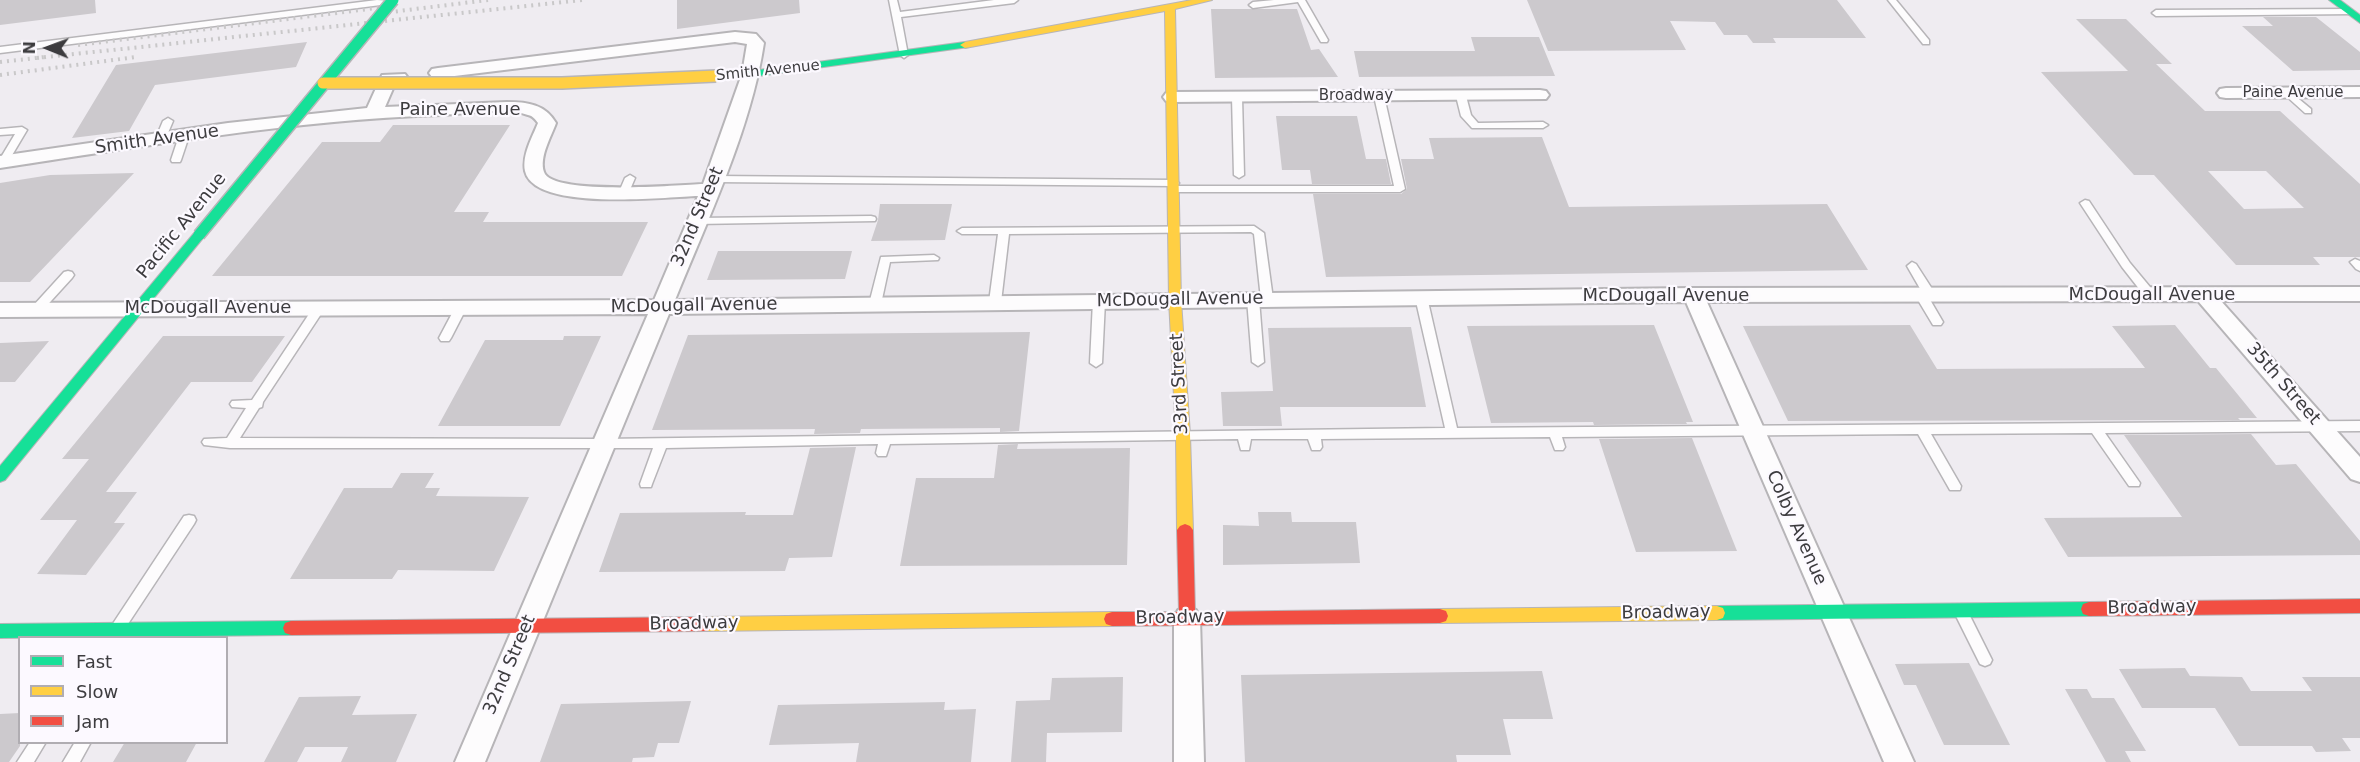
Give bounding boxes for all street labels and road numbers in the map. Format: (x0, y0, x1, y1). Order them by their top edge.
street label: Smith Avenue (715, 57, 821, 85)
street label: Paine Avenue (2243, 84, 2343, 102)
street label: Broadway (1319, 87, 1393, 105)
street label: Paine Avenue (399, 99, 521, 121)
street label: Smith Avenue (94, 121, 220, 159)
street label: 32nd Street (667, 164, 729, 270)
street label: Pacific Avenue (133, 169, 231, 283)
street label: McDougall Avenue (2069, 284, 2235, 306)
street label: McDougall Avenue (1583, 285, 1749, 307)
street label: McDougall Avenue (1096, 288, 1264, 312)
street label: McDougall Avenue (610, 294, 778, 318)
street label: McDougall Avenue (125, 297, 291, 319)
street label: 33rd Street (1167, 333, 1193, 435)
street label: 35th Street (2241, 339, 2325, 429)
street label: Colby Avenue (1761, 467, 1831, 589)
street label: Broadway (2107, 596, 2197, 620)
street label: Broadway (1621, 601, 1711, 625)
street label: Broadway (1135, 606, 1225, 630)
street label: 32nd Street (479, 612, 541, 718)
street label: Broadway (649, 612, 739, 636)

